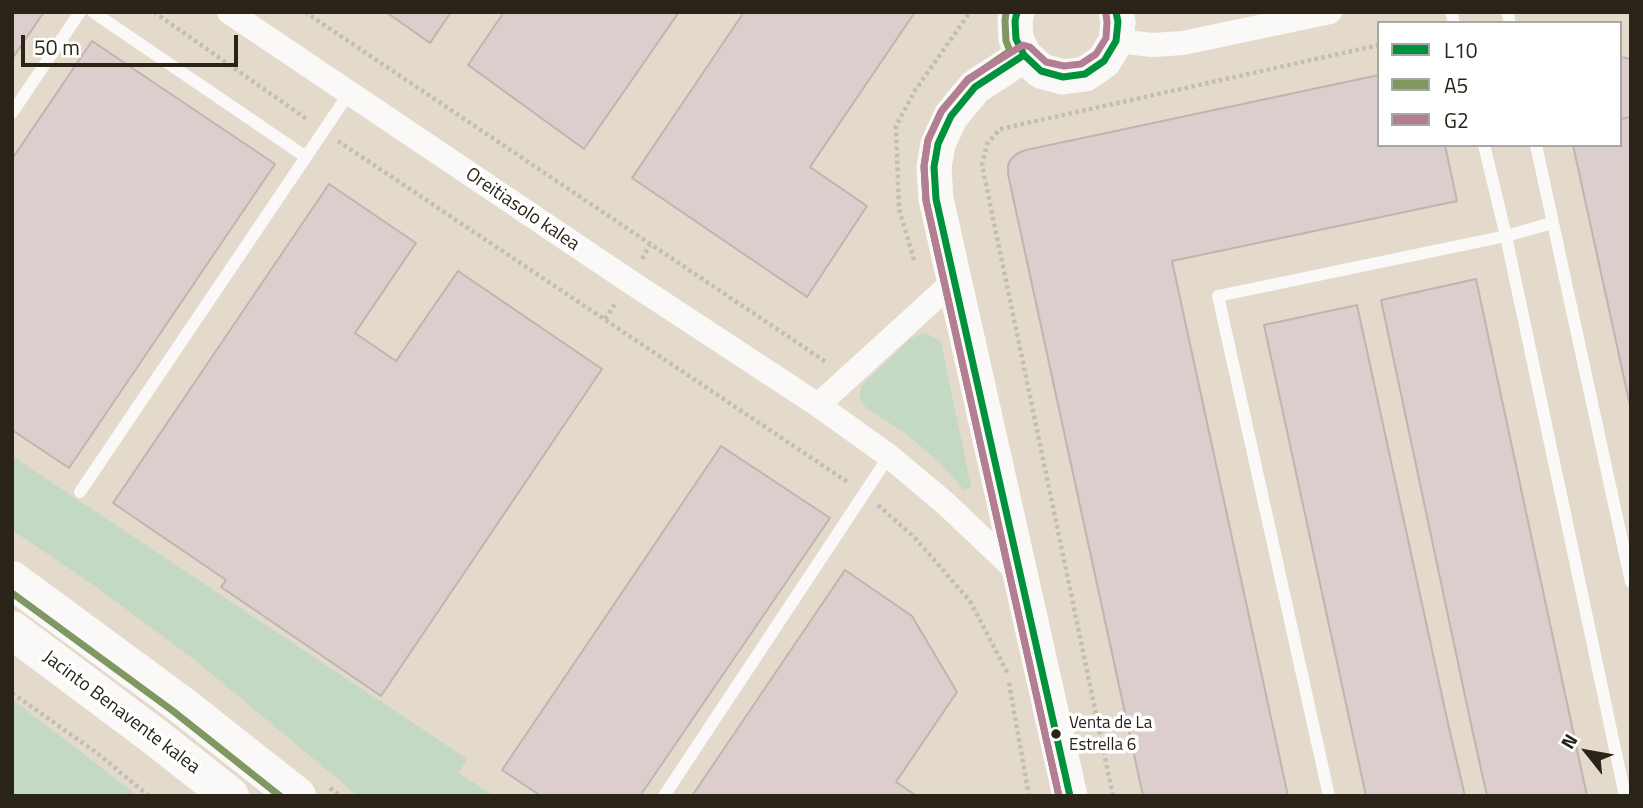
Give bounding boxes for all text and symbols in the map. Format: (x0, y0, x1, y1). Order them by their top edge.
scale bar (24, 21, 242, 65)
legend (1377, 21, 1622, 147)
text: 50 m (34, 31, 80, 63)
text: L10 (1444, 34, 1478, 66)
text: A5 (1444, 69, 1468, 101)
text: G2 (1444, 104, 1469, 136)
street label: Oreitiasolo kalea (461, 163, 583, 257)
street label: Jacinto Benavente kalea (38, 647, 204, 779)
place label: Venta de La Estrella 6 (1069, 714, 1152, 754)
north arrow (1552, 717, 1622, 787)
marker: Venta de La Estrella 6 (1049, 727, 1063, 741)
text: N (1553, 728, 1584, 754)

